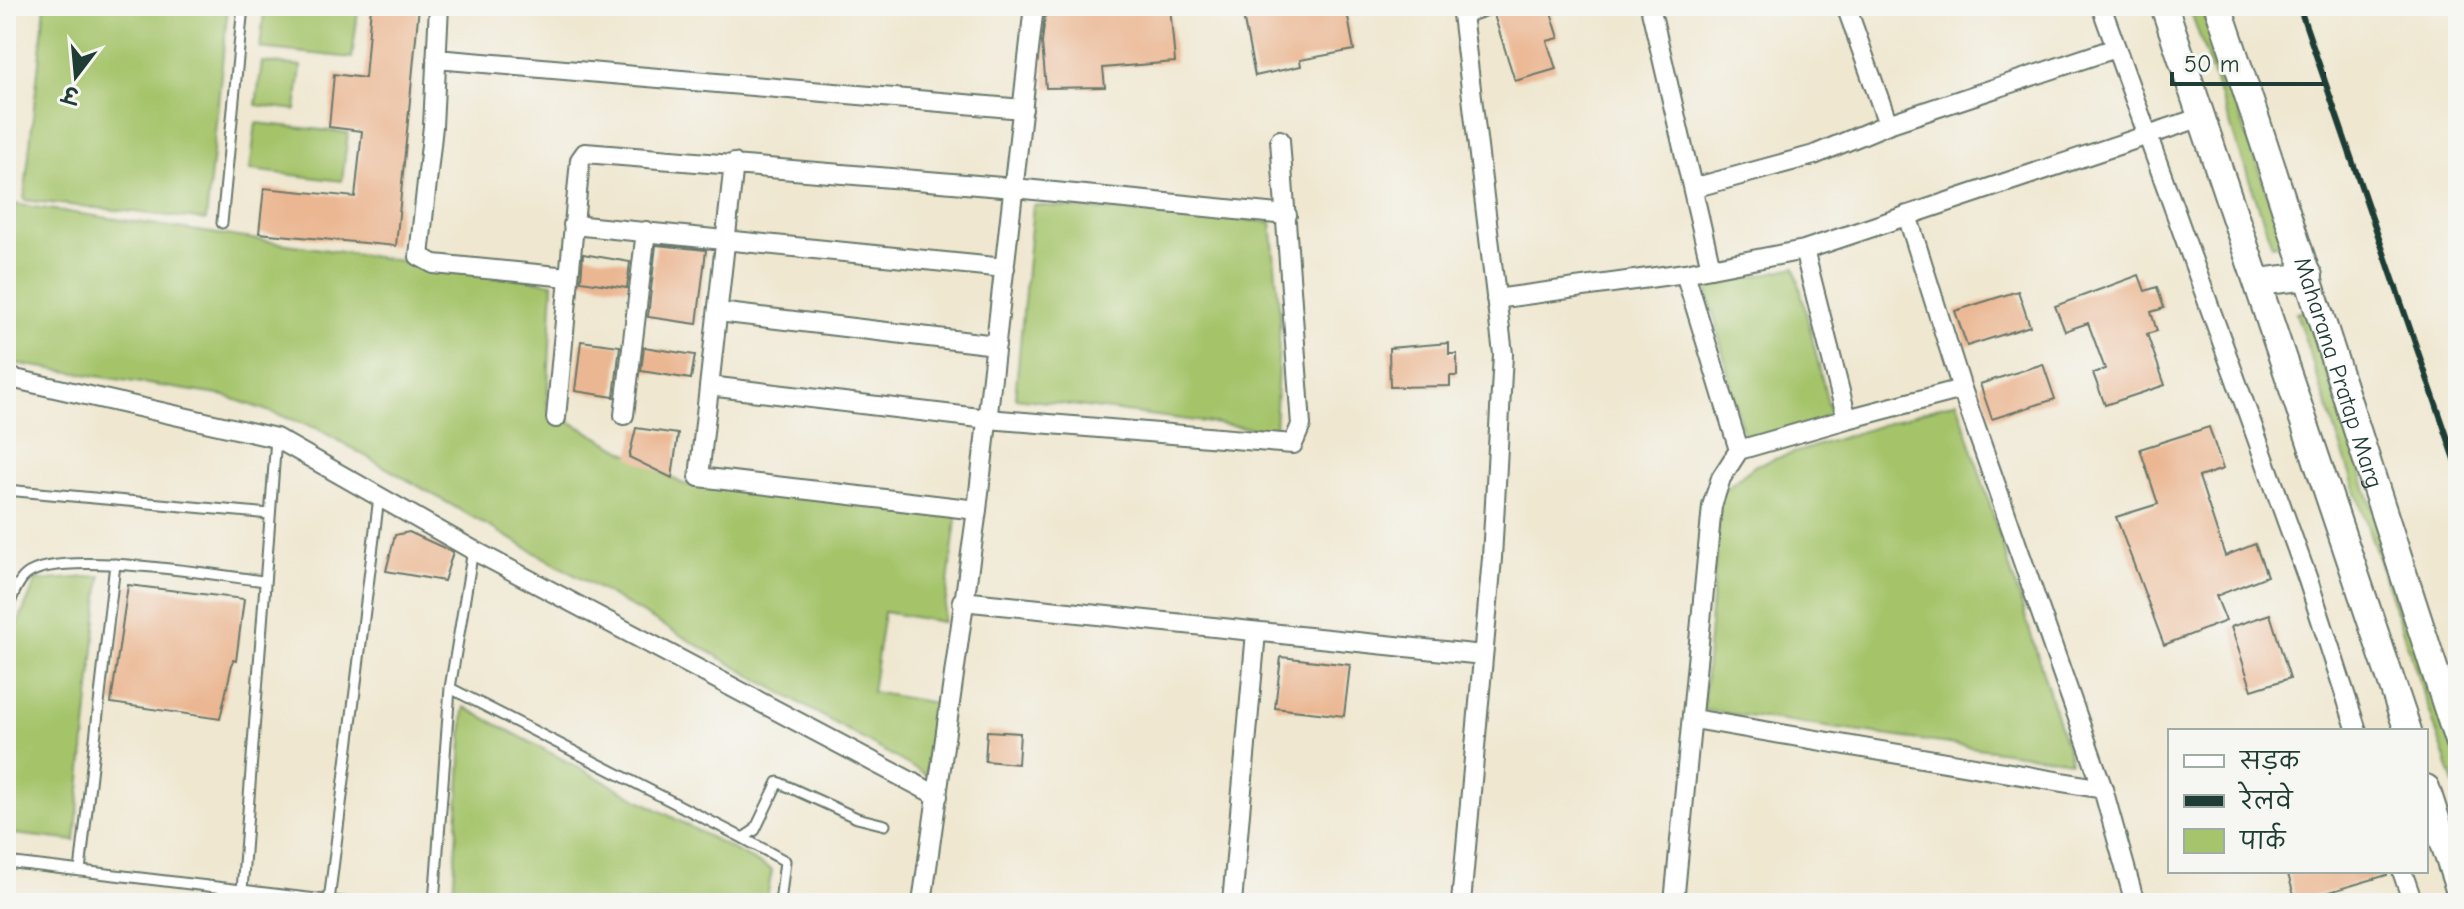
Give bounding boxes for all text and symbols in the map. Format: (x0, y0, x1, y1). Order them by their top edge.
north arrow (36, 36, 116, 116)
scale bar (2172, 36, 2324, 86)
text: 50 m (2184, 50, 2240, 78)
text: उ (58, 79, 83, 109)
street label: Maharana Pratap Marg (2288, 254, 2389, 492)
legend (2168, 729, 2428, 873)
text: सड़क (2238, 747, 2301, 775)
text: रेलवे (2237, 781, 2294, 815)
text: पार्क (2238, 822, 2287, 855)

